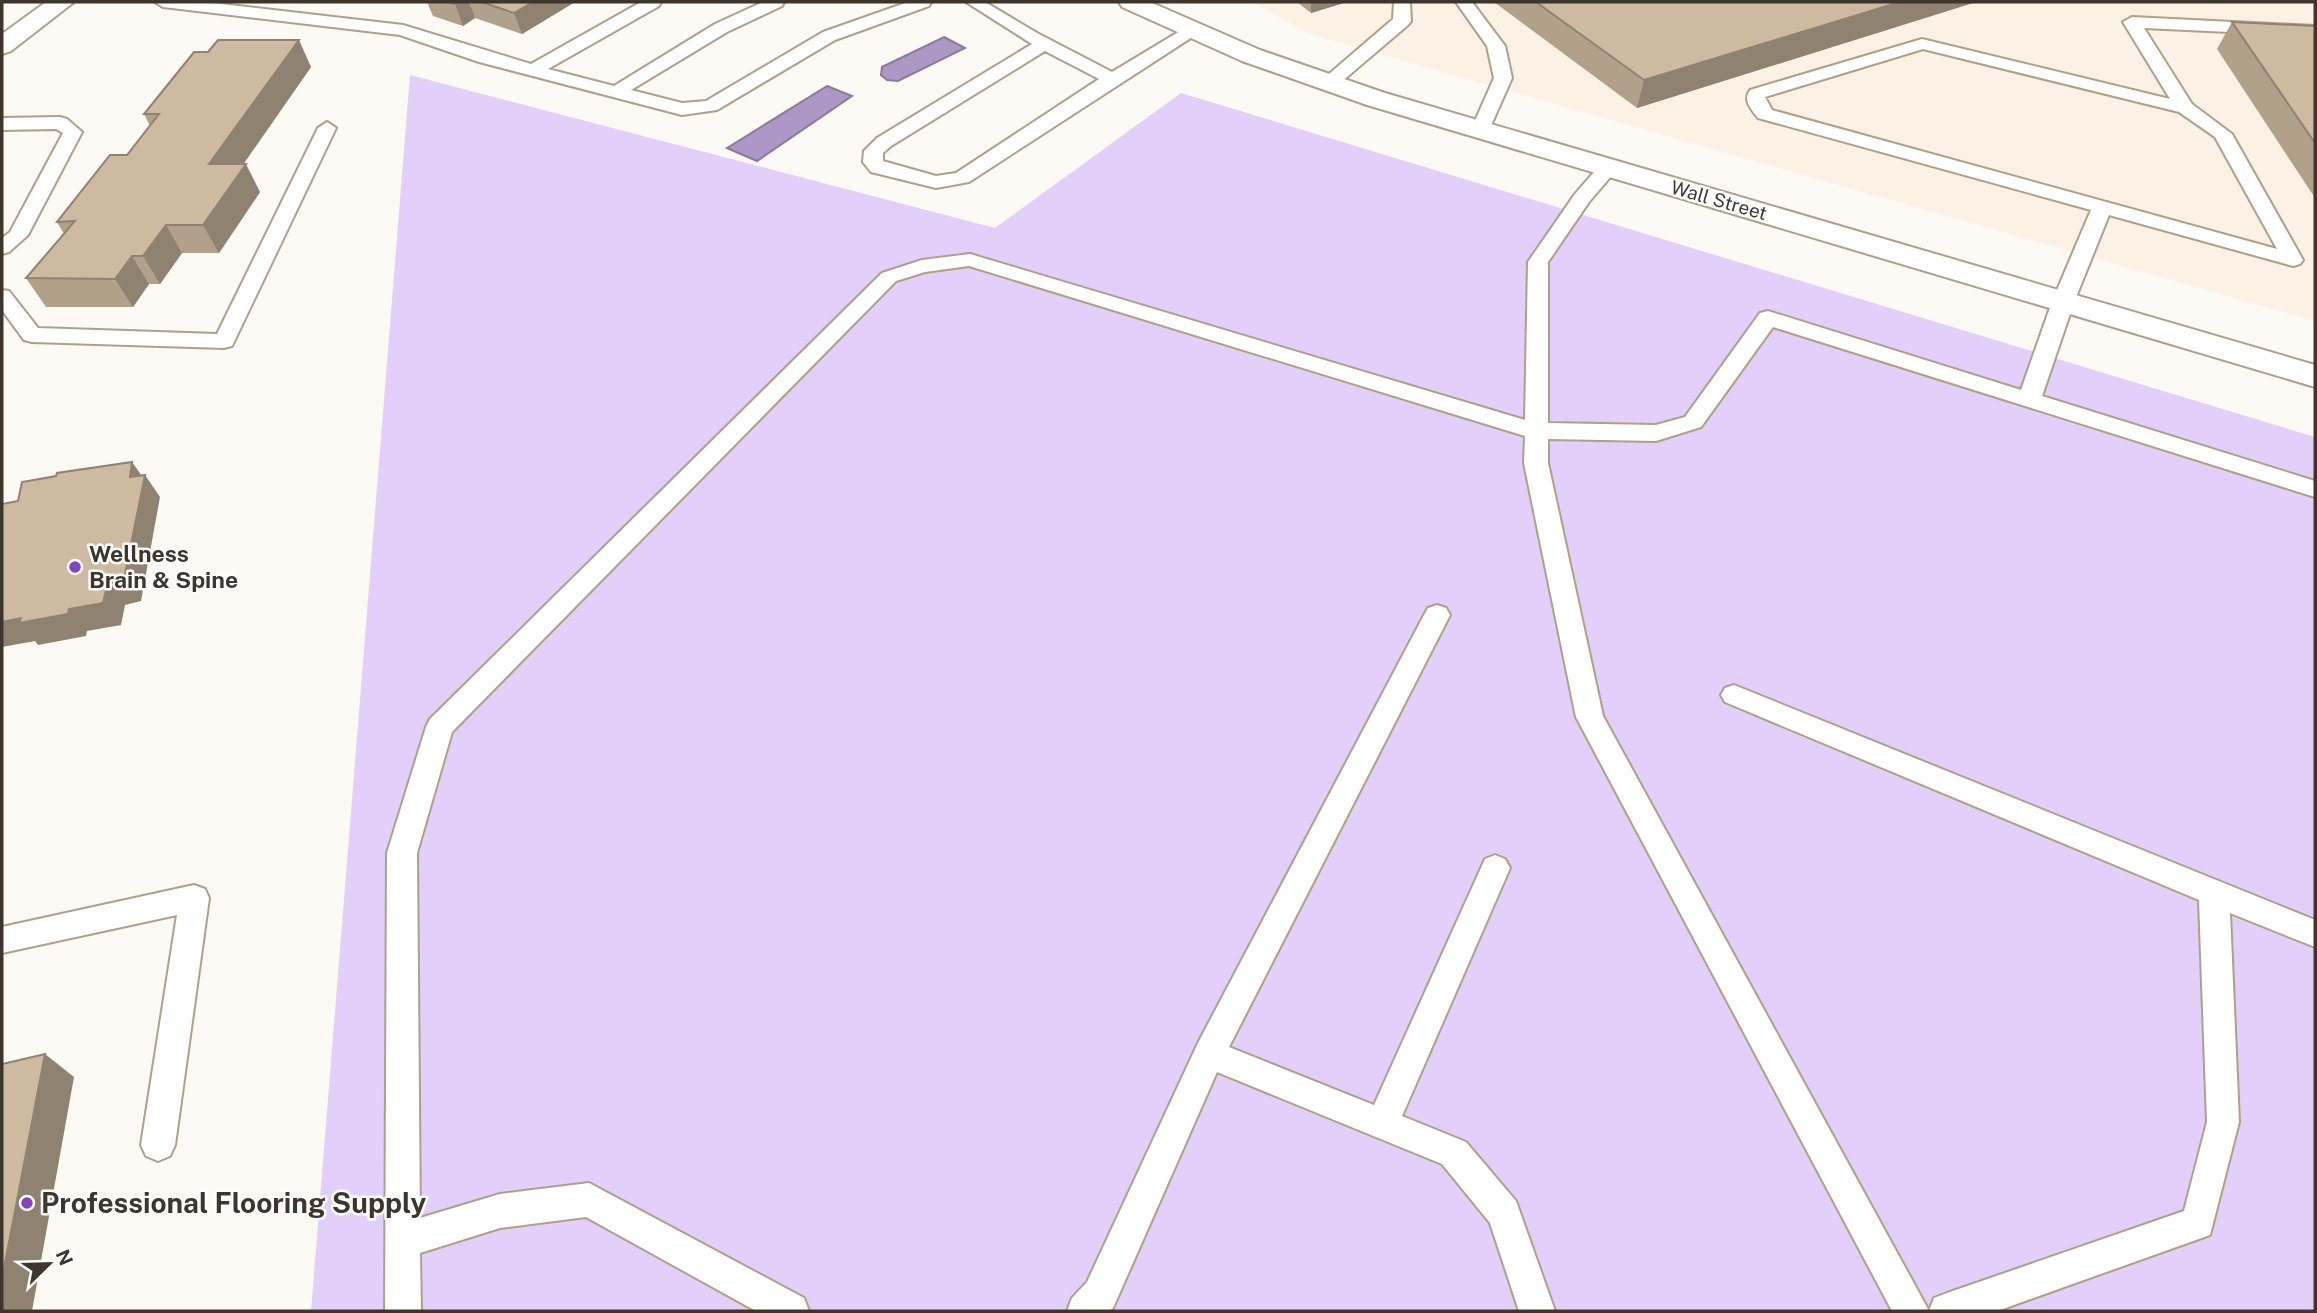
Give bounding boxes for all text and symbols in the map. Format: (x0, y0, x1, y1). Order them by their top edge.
street label: Wall Street (1668, 176, 1770, 224)
place label: Wellness Brain & Spine (89, 540, 238, 593)
marker: Wellness Brain & Spine (67, 559, 83, 575)
place label: Professional Flooring Supply (41, 1186, 426, 1219)
marker: Professional Flooring Supply (19, 1195, 35, 1211)
north arrow (14, 1229, 84, 1299)
text: N (52, 1246, 78, 1268)

